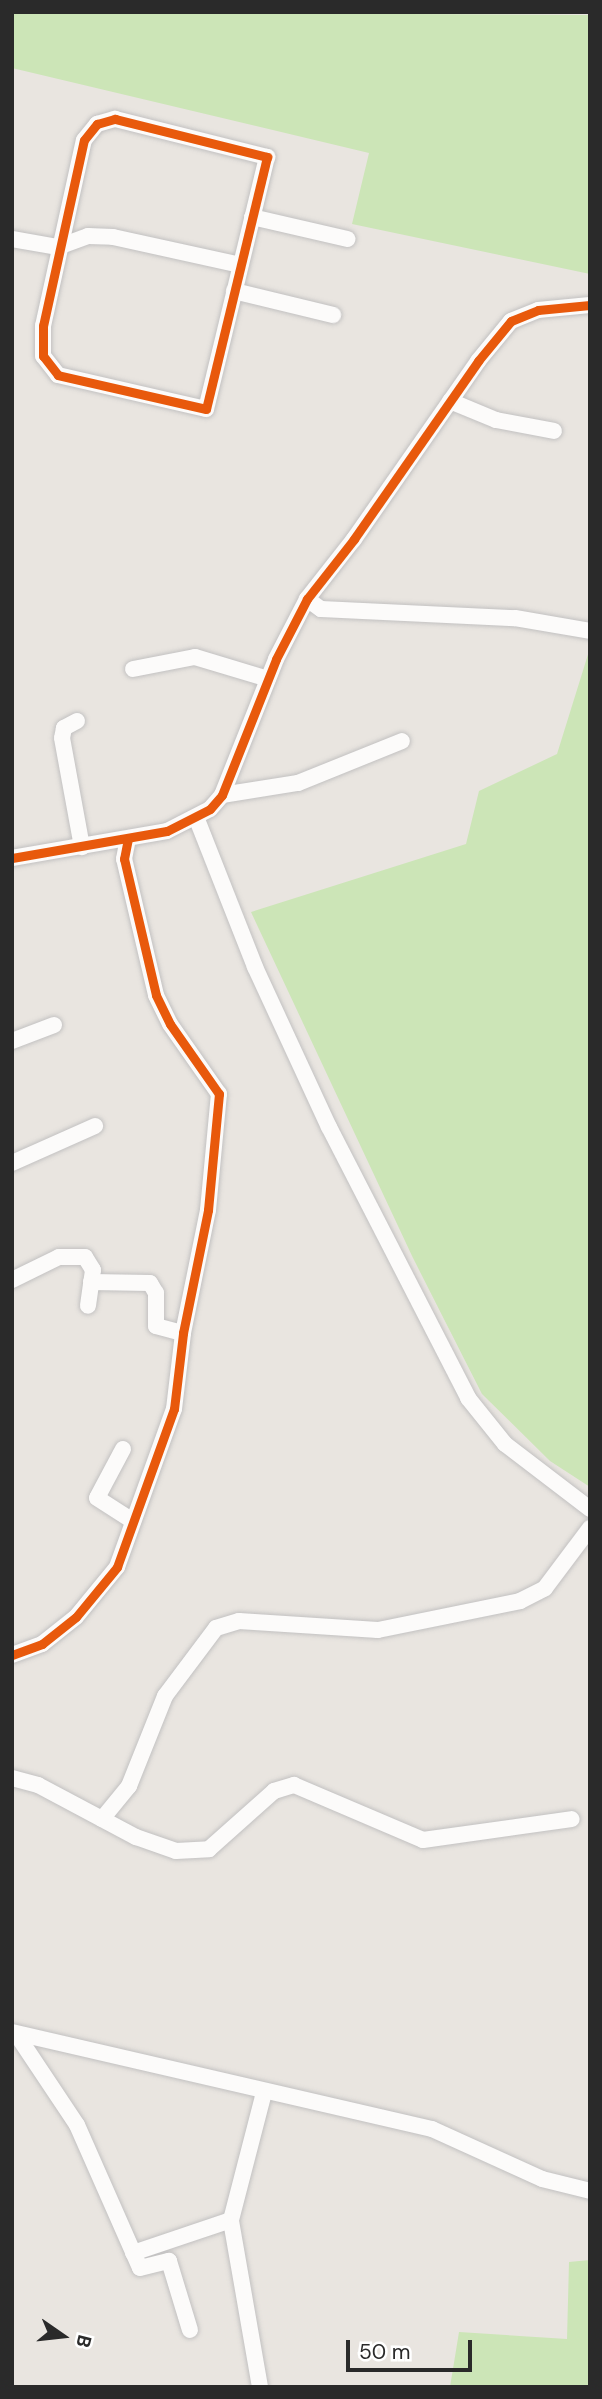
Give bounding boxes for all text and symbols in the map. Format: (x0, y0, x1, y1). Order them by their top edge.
north arrow (28, 2301, 98, 2371)
scale bar (350, 2326, 476, 2370)
text: B (70, 2332, 97, 2350)
text: 50 m (359, 2338, 410, 2366)

